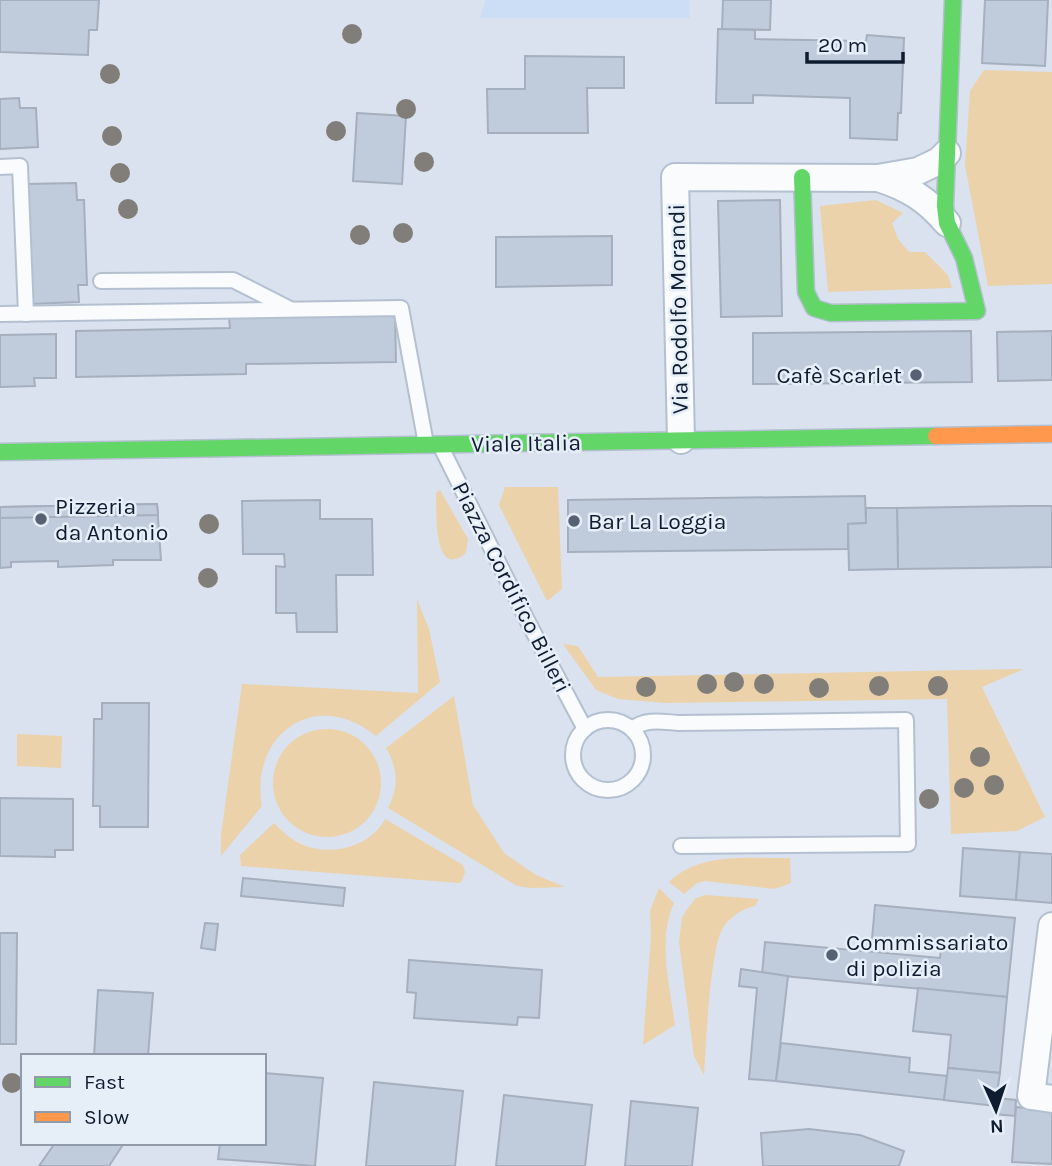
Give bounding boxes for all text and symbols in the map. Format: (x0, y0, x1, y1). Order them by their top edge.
scale bar (807, 21, 903, 65)
text: 20 m (818, 33, 867, 57)
street label: Via Rodolfo Morandi (663, 204, 694, 414)
place label: Cafè Scarlet (776, 362, 902, 389)
marker: Cafè Scarlet (908, 367, 924, 383)
street label: Viale Italia (471, 429, 581, 458)
street label: Piazza Cordifico Billeri (447, 477, 577, 697)
place label: Pizzeria da Antonio (55, 493, 168, 546)
place label: Bar La Loggia (588, 508, 726, 535)
marker: Pizzeria da Antonio (33, 511, 49, 527)
marker: Bar La Loggia (566, 513, 582, 529)
place label: Commissariato di polizia (846, 929, 1008, 982)
marker: Commissariato di polizia (824, 947, 840, 963)
legend (21, 1054, 266, 1145)
text: Fast (84, 1070, 125, 1094)
north arrow (961, 1075, 1031, 1145)
text: Slow (84, 1105, 129, 1129)
text: N (989, 1115, 1004, 1137)

